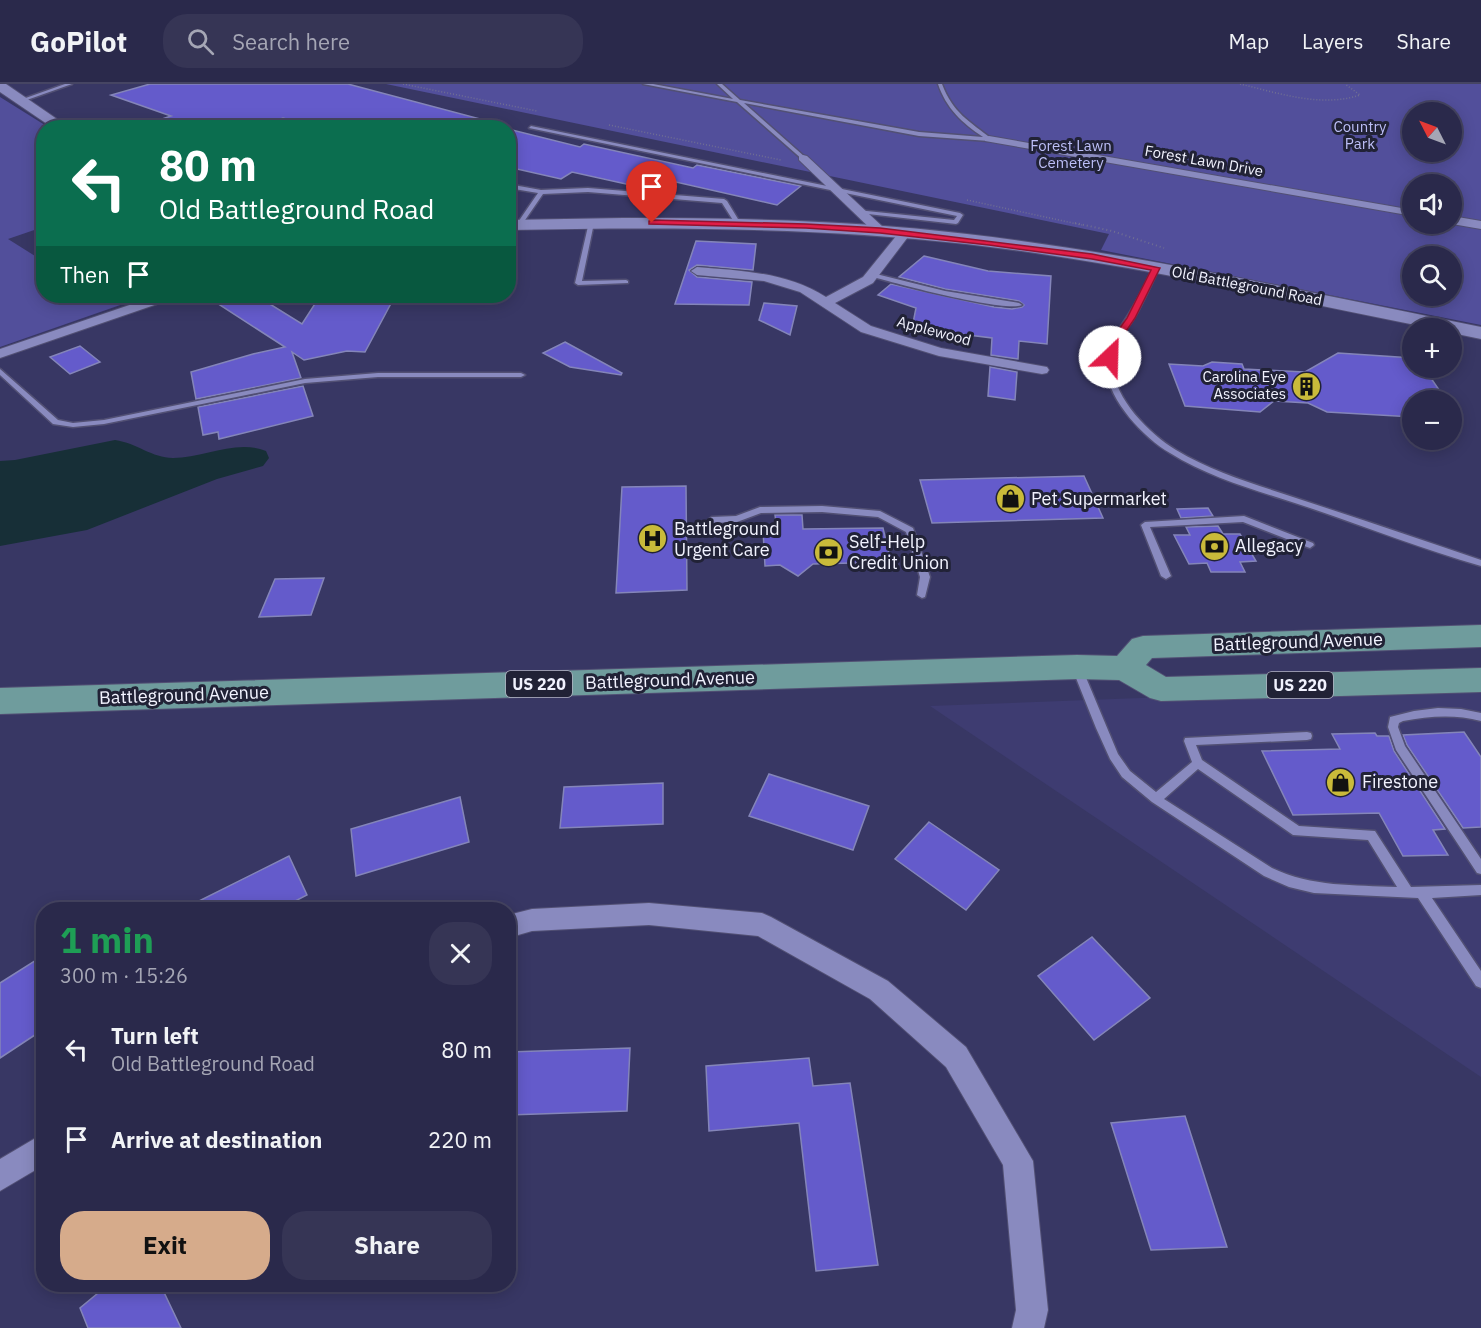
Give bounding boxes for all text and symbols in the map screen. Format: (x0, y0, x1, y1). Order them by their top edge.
search box (163, 14, 583, 68)
text: GoPilot (30, 23, 127, 60)
icon: search (184, 25, 217, 58)
text: Search here (232, 27, 350, 56)
text: Map (1229, 27, 1269, 55)
text: Layers (1302, 27, 1364, 55)
text: Share (1397, 27, 1451, 55)
north arrow (1402, 102, 1462, 162)
map controls (1402, 102, 1462, 450)
park label: Country Park (1333, 117, 1387, 153)
park label: Forest Lawn Cemetery (1030, 136, 1112, 172)
text: 80 m (159, 138, 257, 193)
street label: Forest Lawn Drive (1143, 141, 1265, 180)
icon: left (60, 144, 138, 222)
pin (626, 161, 677, 223)
icon: arrive (635, 170, 668, 203)
button: sound (1402, 174, 1462, 234)
text: Old Battleground Road (159, 191, 434, 226)
button: search (1402, 246, 1462, 306)
icon: arrive (122, 258, 155, 291)
text: Then (60, 260, 110, 289)
street label: Old Battleground Road (1170, 262, 1324, 309)
street label: Applewood (895, 311, 973, 350)
button: + (1402, 318, 1462, 378)
position arrow (1078, 325, 1142, 389)
place label: Carolina Eye Associates (1203, 367, 1286, 403)
building icon: Carolina Eye Associates (1291, 370, 1323, 402)
button: − (1402, 390, 1462, 450)
shop icon: Pet Supermarket (994, 483, 1026, 515)
place label: Pet Supermarket (1031, 487, 1167, 510)
place label: Battleground Urgent Care (674, 517, 780, 561)
hospital icon: Battleground Urgent Care (637, 523, 669, 555)
place label: Self-Help Credit Union (849, 530, 949, 574)
bank icon: Allegacy (1198, 530, 1230, 562)
place label: Allegacy (1235, 534, 1303, 557)
bank icon: Self-Help Credit Union (812, 536, 844, 568)
street label: Battleground Avenue (1213, 627, 1383, 656)
street label: Battleground Avenue (585, 665, 755, 694)
road number: US 220 (506, 671, 572, 697)
road number: US 220 (1267, 672, 1333, 698)
street label: Battleground Avenue (99, 680, 269, 709)
shop icon: Firestone (1325, 766, 1357, 798)
place label: Firestone (1362, 770, 1438, 793)
text: 1 min (60, 916, 154, 963)
button: close (429, 922, 492, 985)
text: 300 m · 15:26 (60, 962, 188, 989)
text: Turn left (111, 1021, 199, 1050)
icon: left (60, 1033, 93, 1066)
text: 80 m (441, 1035, 492, 1064)
text: Old Battleground Road (111, 1050, 315, 1077)
icon: arrive (60, 1123, 93, 1156)
text: Arrive at destination (111, 1125, 322, 1154)
text: 220 m (428, 1125, 492, 1154)
button: Exit (60, 1211, 270, 1280)
button: Share (282, 1211, 492, 1280)

